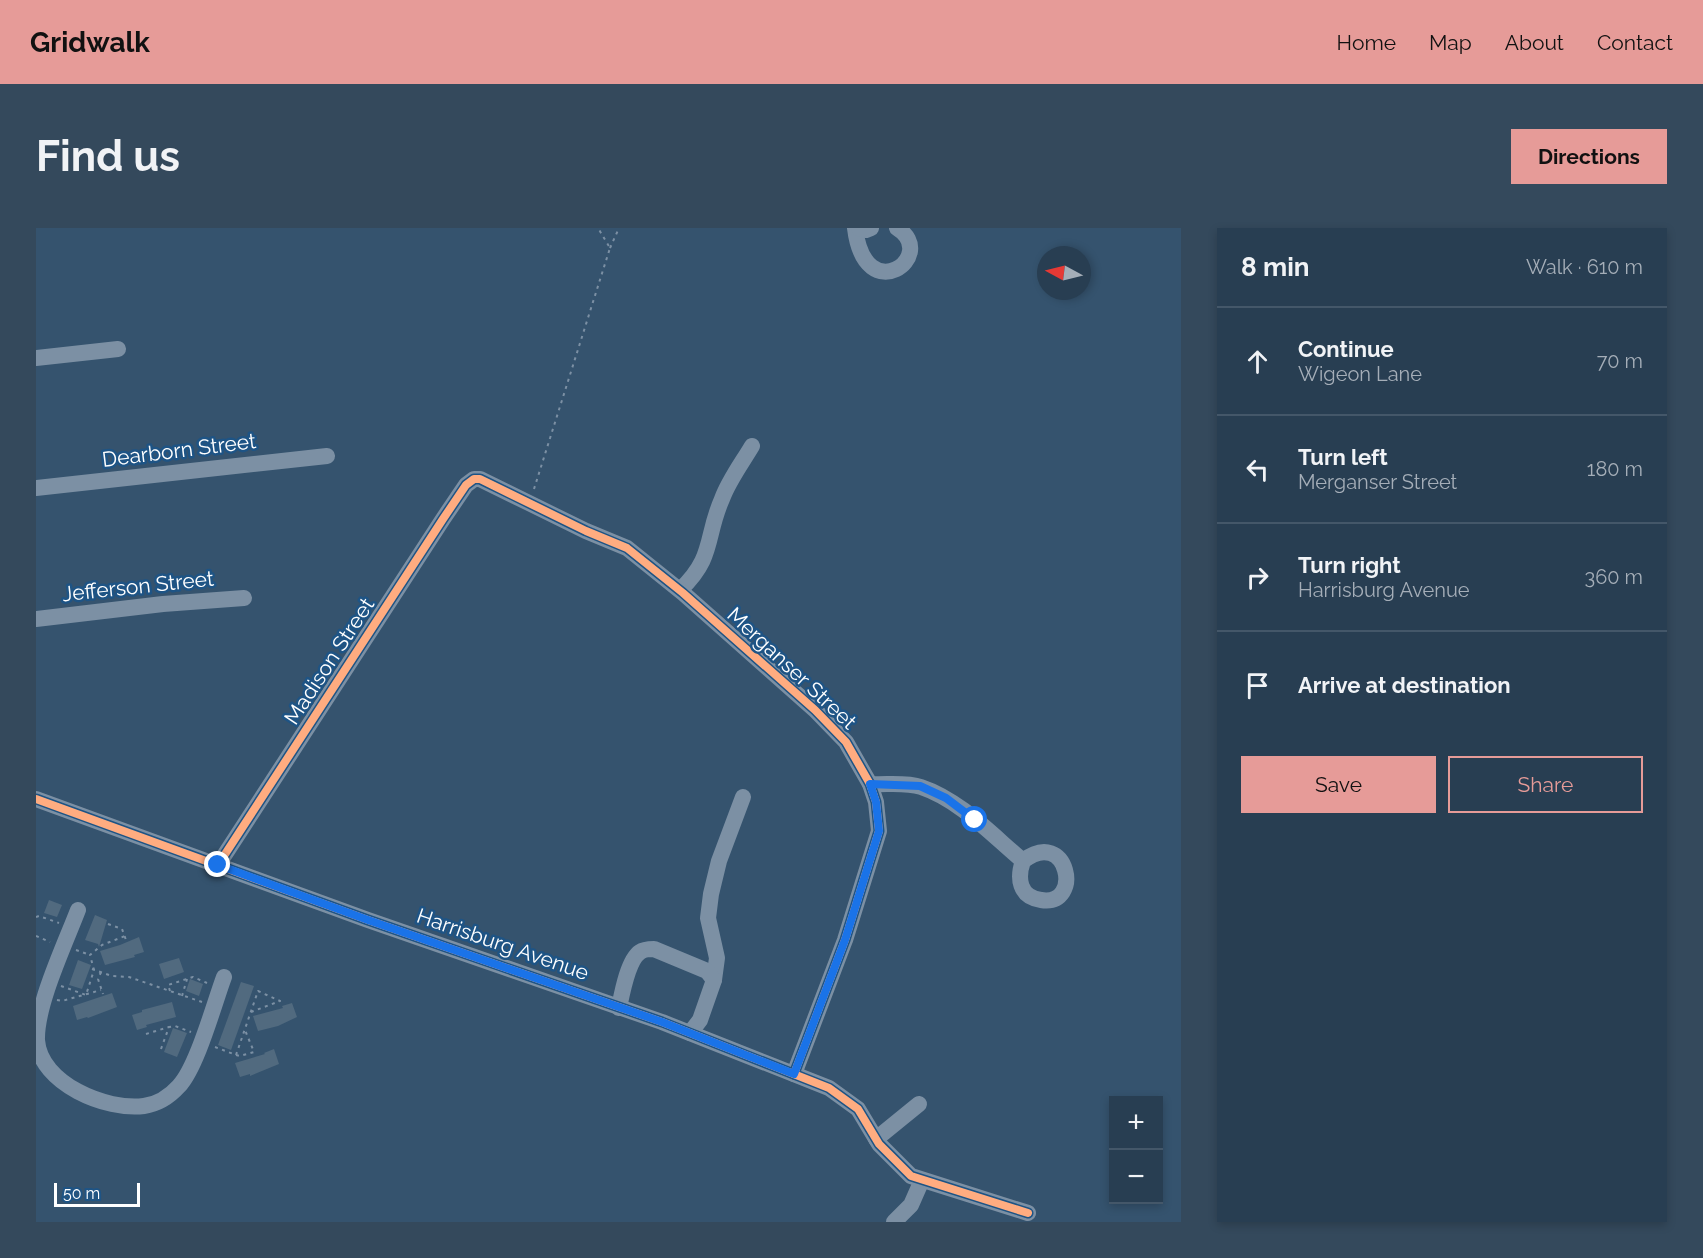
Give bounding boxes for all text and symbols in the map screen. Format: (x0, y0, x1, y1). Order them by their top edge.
text: Gridwalk (30, 26, 150, 59)
text: Home (1337, 30, 1396, 55)
text: Map (1429, 30, 1472, 55)
text: About (1505, 30, 1564, 55)
text: Contact (1597, 30, 1673, 55)
button: Directions (1511, 129, 1667, 184)
text: Find us (36, 132, 180, 181)
north arrow (1037, 246, 1091, 300)
text: 8 min (1241, 252, 1309, 282)
text: Walk · 610 m (1526, 255, 1643, 279)
text: Continue (1298, 336, 1394, 362)
icon: ahead (1241, 345, 1274, 378)
text: 70 m (1597, 349, 1643, 373)
text: Wigeon Lane (1298, 362, 1422, 386)
street label: Dearborn Street (101, 428, 257, 472)
text: Turn left (1298, 444, 1388, 470)
icon: left (1241, 453, 1274, 486)
text: 180 m (1587, 457, 1643, 481)
text: Merganser Street (1298, 470, 1457, 494)
text: Turn right (1298, 552, 1401, 578)
icon: right (1241, 561, 1274, 594)
text: 360 m (1585, 565, 1643, 589)
street label: Jefferson Street (61, 566, 215, 606)
text: Harrisburg Avenue (1298, 578, 1470, 602)
street label: Madison Street (279, 593, 379, 729)
street label: Merganser Street (722, 602, 862, 734)
icon: arrive (1241, 669, 1274, 702)
text: Arrive at destination (1298, 672, 1511, 698)
button: Save (1241, 756, 1436, 813)
button: Share (1448, 756, 1643, 813)
route start (961, 806, 987, 832)
route end (204, 851, 230, 877)
street label: Harrisburg Avenue (414, 903, 592, 985)
map controls (1109, 1096, 1163, 1204)
button: + (1109, 1096, 1163, 1150)
button: − (1109, 1150, 1163, 1204)
scale bar (54, 1180, 140, 1208)
text: 50 m (63, 1184, 100, 1203)

